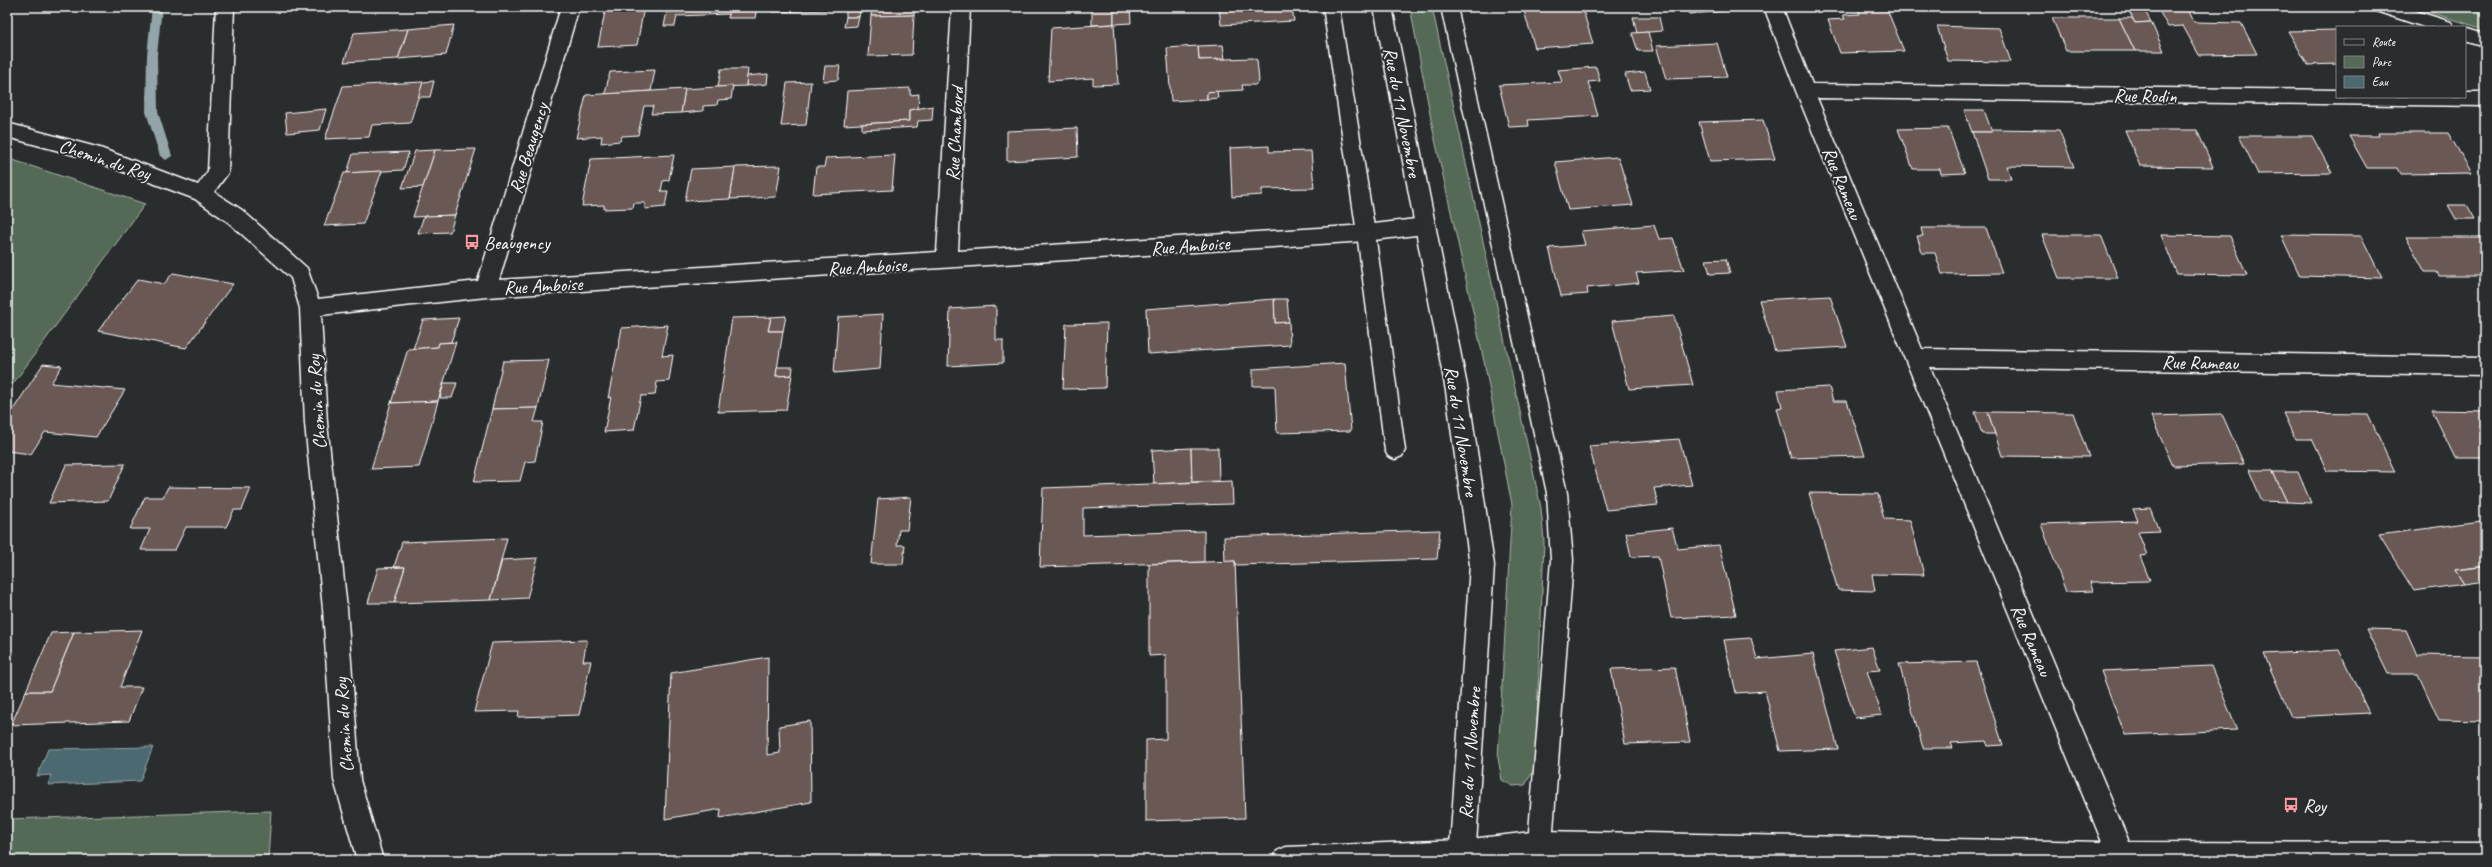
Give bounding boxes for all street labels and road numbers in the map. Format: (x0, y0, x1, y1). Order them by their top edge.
street label: Rue du 11 Novembre (1378, 45, 1427, 181)
street label: Rue Chambord (941, 83, 970, 182)
street label: Rue Rodin (2113, 83, 2177, 109)
street label: Rue Beaugency (504, 99, 555, 197)
street label: Chemin du Roy (56, 134, 155, 186)
street label: Rue Rameau (1817, 144, 1868, 224)
street label: Rue Amboise (1150, 231, 1232, 261)
street label: Rue Amboise (827, 253, 909, 281)
street label: Rue Amboise (503, 272, 585, 300)
street label: Rue Rameau (2162, 350, 2239, 376)
street label: Chemin du Roy (302, 352, 332, 450)
street label: Rue du 11 Novembre (1439, 364, 1483, 500)
street label: Rue Rameau (2005, 601, 2057, 681)
street label: Chemin du Roy (329, 675, 359, 773)
street label: Rue du 11 Novembre (1453, 685, 1487, 820)

